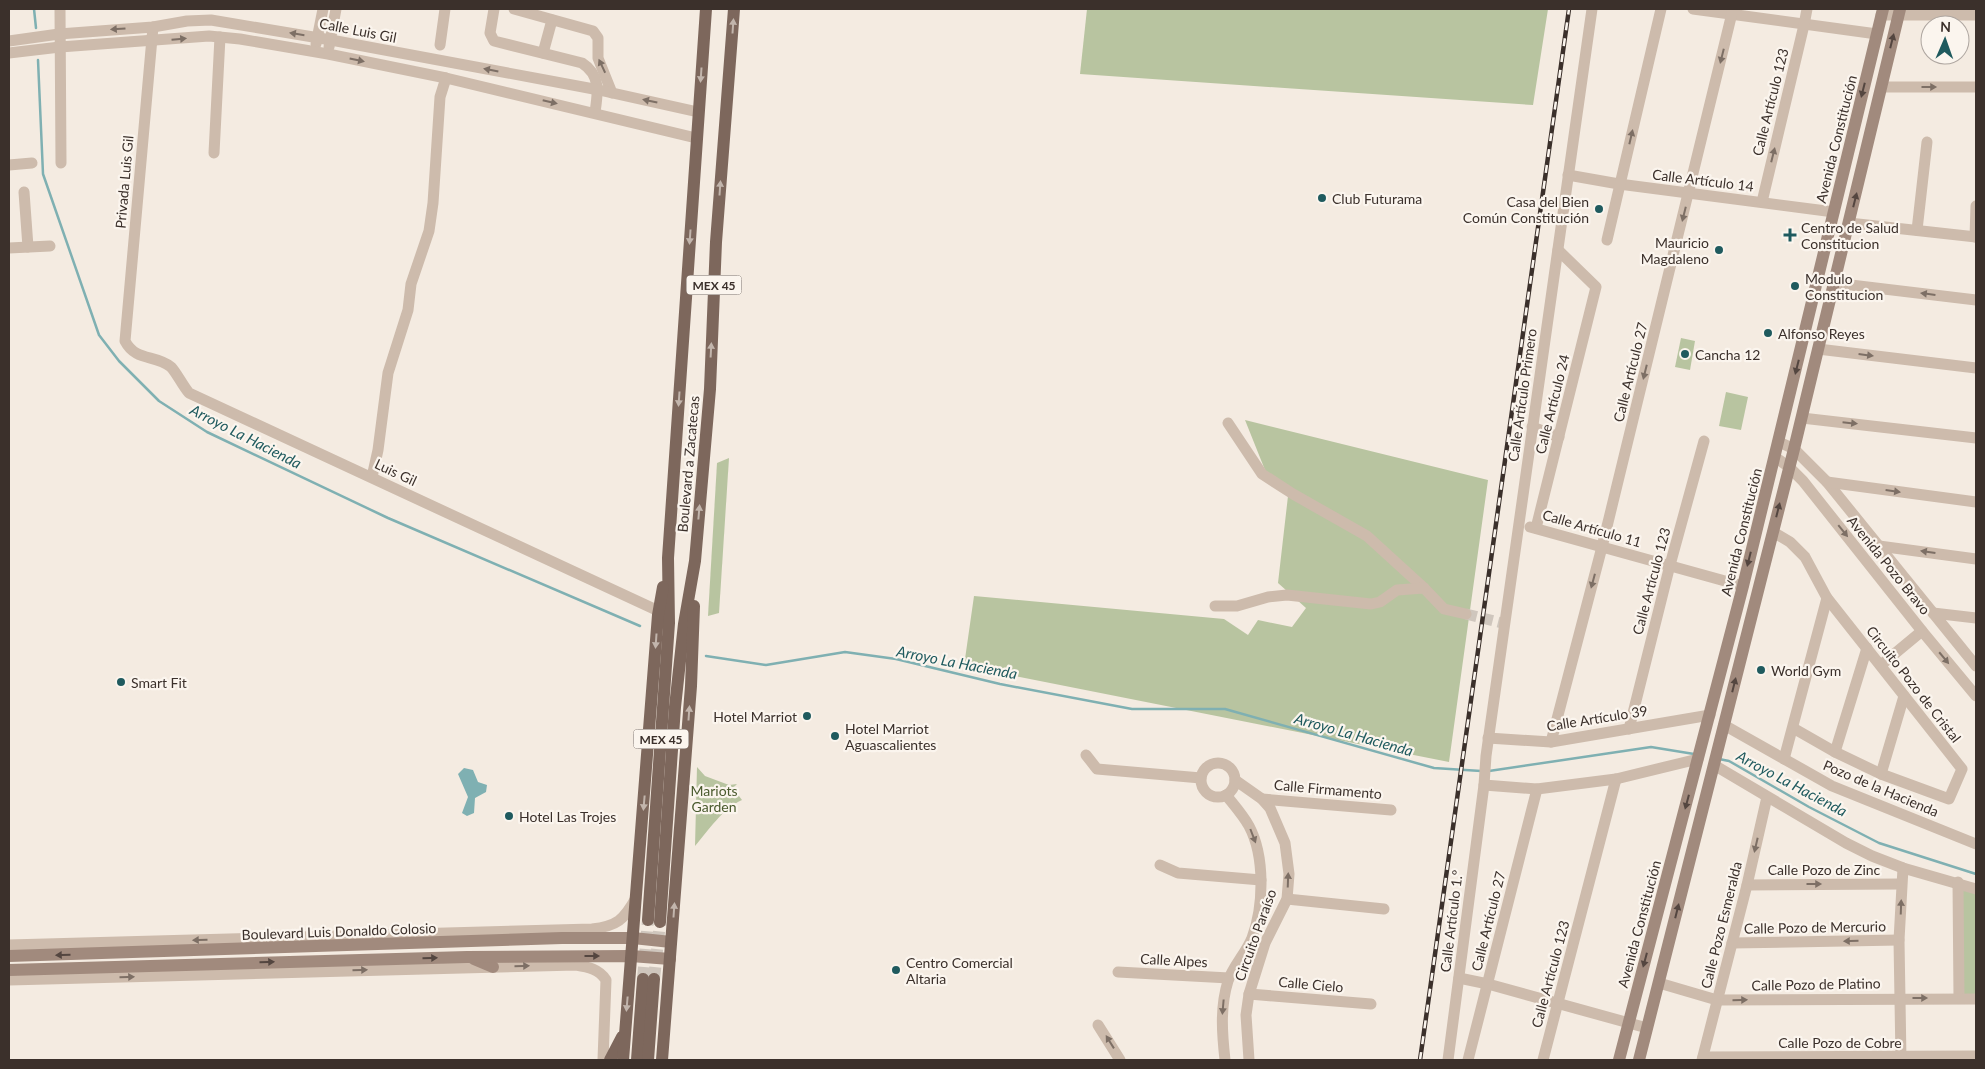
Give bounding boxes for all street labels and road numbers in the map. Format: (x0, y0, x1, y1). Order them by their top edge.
street label: Calle Luis Gil (318, 14, 398, 46)
street label: Calle Artículo 123 (1748, 46, 1792, 158)
street label: Avenida Constitución (1812, 73, 1860, 205)
street label: Privada Luis Gil (111, 135, 137, 229)
street label: Calle Artículo 14 (1651, 165, 1755, 195)
road number: MEX 45 (686, 276, 742, 294)
street label: Calle Artículo 27 (1609, 320, 1651, 424)
street label: Calle Artículo Primero (1504, 327, 1540, 463)
street label: Calle Artículo 24 (1531, 352, 1573, 456)
street label: Boulevard a Zacatecas (674, 395, 702, 533)
street label: Luis Gil (372, 455, 420, 489)
street label: Avenida Constitución (1717, 466, 1765, 598)
street label: Calle Artículo 11 (1541, 506, 1643, 550)
street label: Avenida Pozo Bravo (1844, 512, 1934, 618)
street label: Calle Artículo 123 (1629, 526, 1673, 636)
street label: Circuito Pozo de Cristal (1863, 622, 1965, 746)
street label: Calle Artículo 39 (1545, 702, 1649, 734)
road number: MEX 45 (634, 730, 688, 749)
street label: Pozo de la Hacienda (1821, 756, 1941, 820)
street label: Calle Firmamento (1273, 776, 1383, 802)
street label: Avenida Constitución (1614, 858, 1664, 990)
street label: Calle Pozo Esmeralda (1697, 860, 1745, 990)
street label: Calle Pozo de Zinc (1768, 861, 1881, 878)
street label: Calle Artículo 1.º (1436, 869, 1466, 973)
street label: Calle Artículo 27 (1467, 869, 1509, 973)
street label: Circuito Paraíso (1231, 887, 1279, 983)
street label: Calle Pozo de Mercurio (1744, 917, 1886, 937)
street label: Boulevard Luis Donaldo Colosio (241, 919, 437, 943)
street label: Calle Artículo 123 (1528, 919, 1572, 1029)
street label: Calle Alpes (1140, 950, 1208, 970)
street label: Calle Cielo (1278, 973, 1344, 995)
street label: Calle Pozo de Platino (1751, 974, 1881, 994)
street label: Calle Pozo de Cobre (1778, 1034, 1902, 1051)

